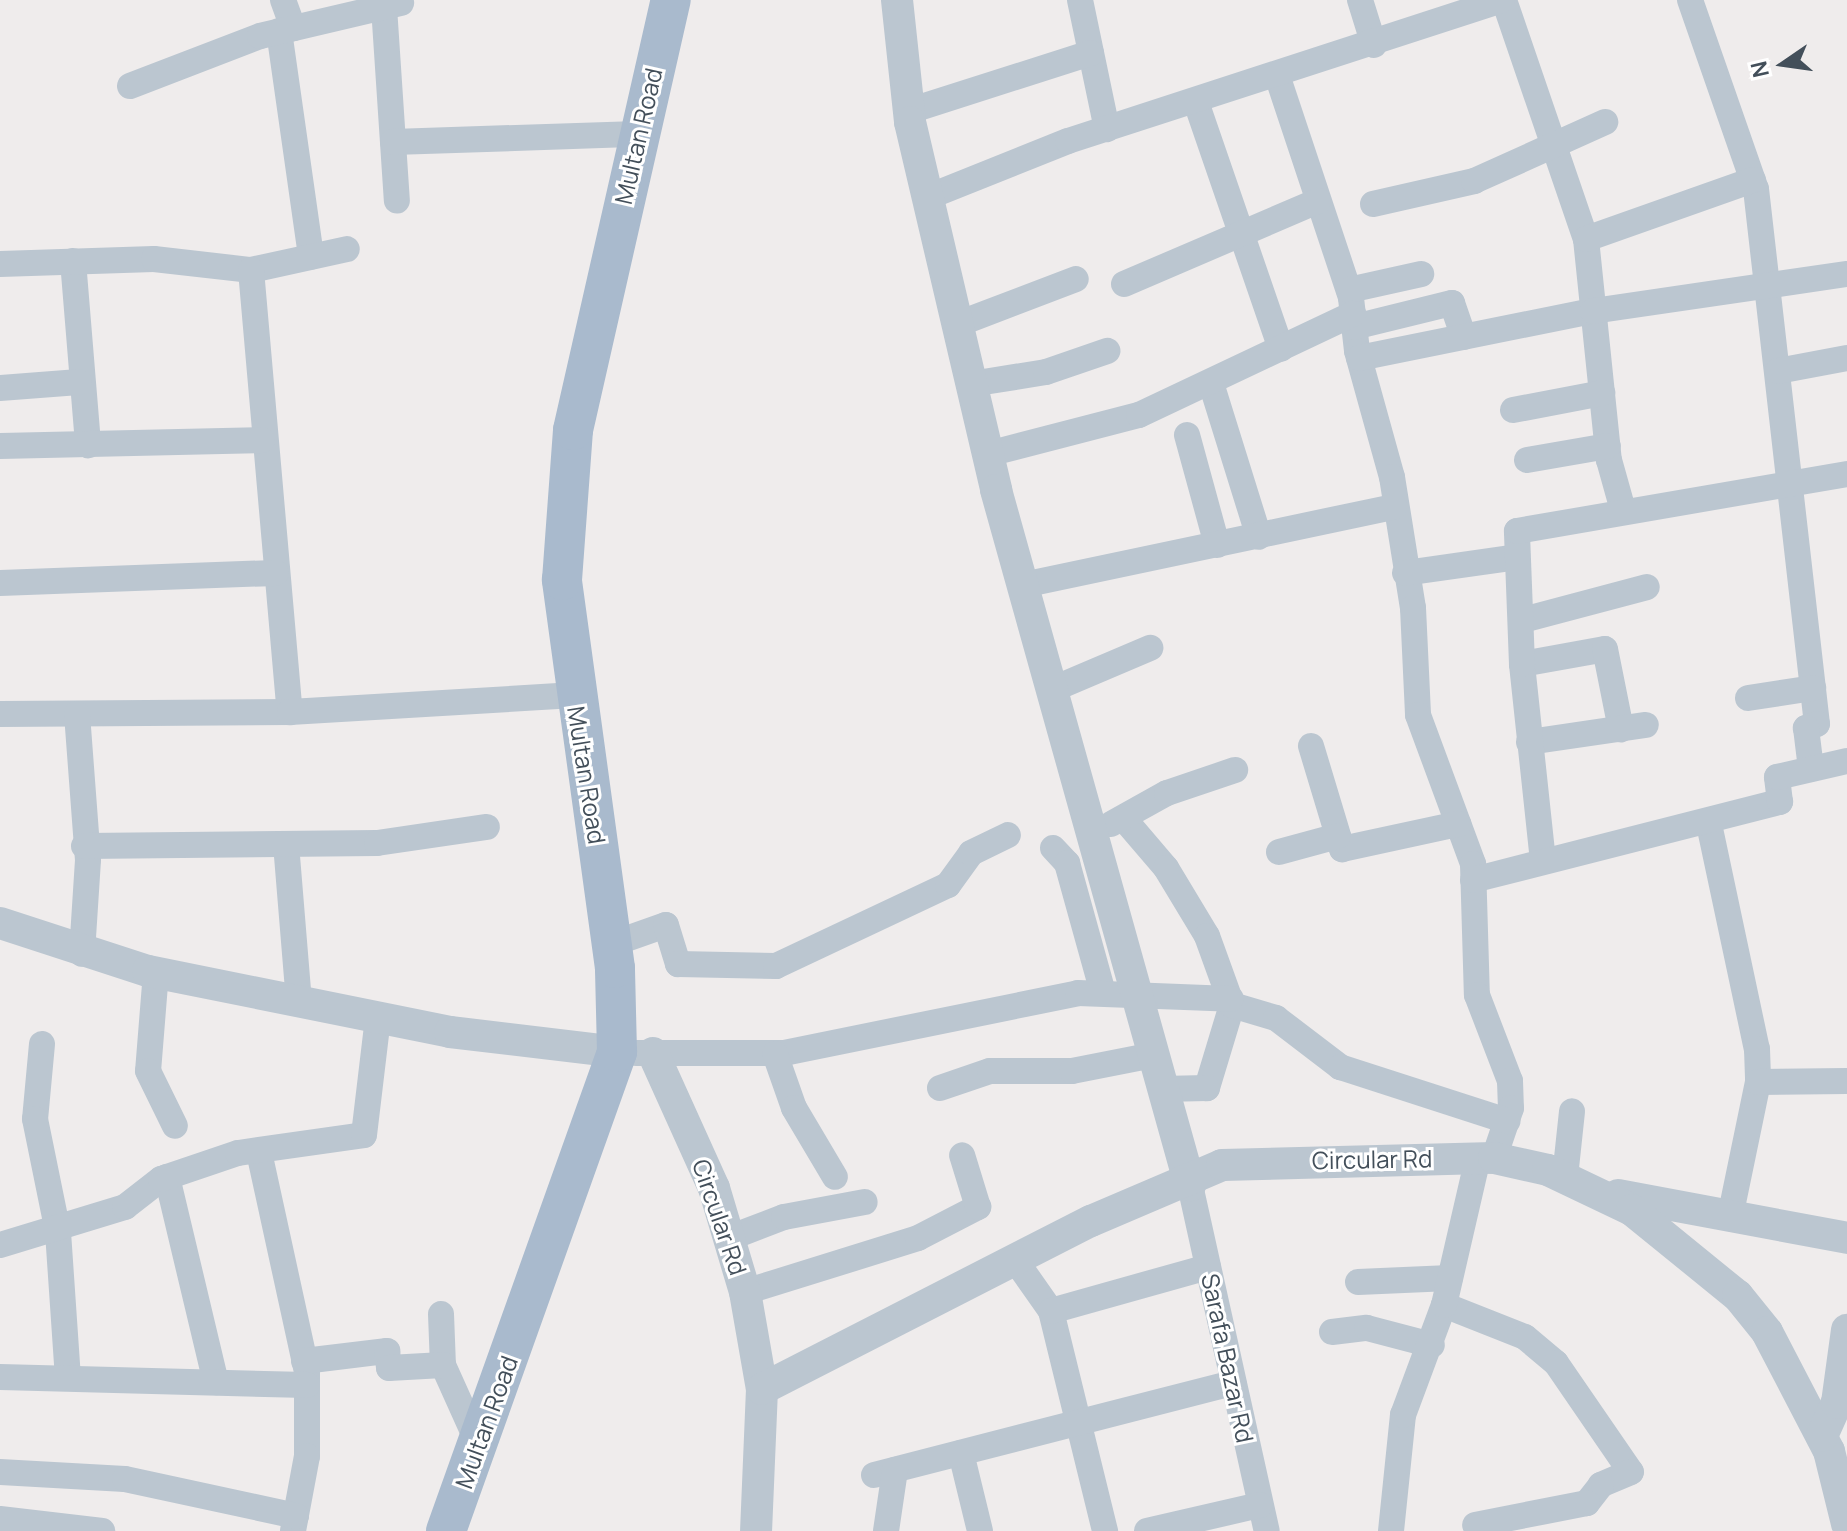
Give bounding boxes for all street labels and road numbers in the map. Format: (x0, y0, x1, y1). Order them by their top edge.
street label: Multan Road (608, 65, 668, 207)
street label: Multan Road (562, 704, 612, 846)
street label: Circular Rd (1312, 1144, 1432, 1174)
street label: Circular Rd (687, 1155, 753, 1279)
street label: Sarafa Bazar Rd (1196, 1271, 1260, 1445)
street label: Multan Road (449, 1352, 523, 1492)

